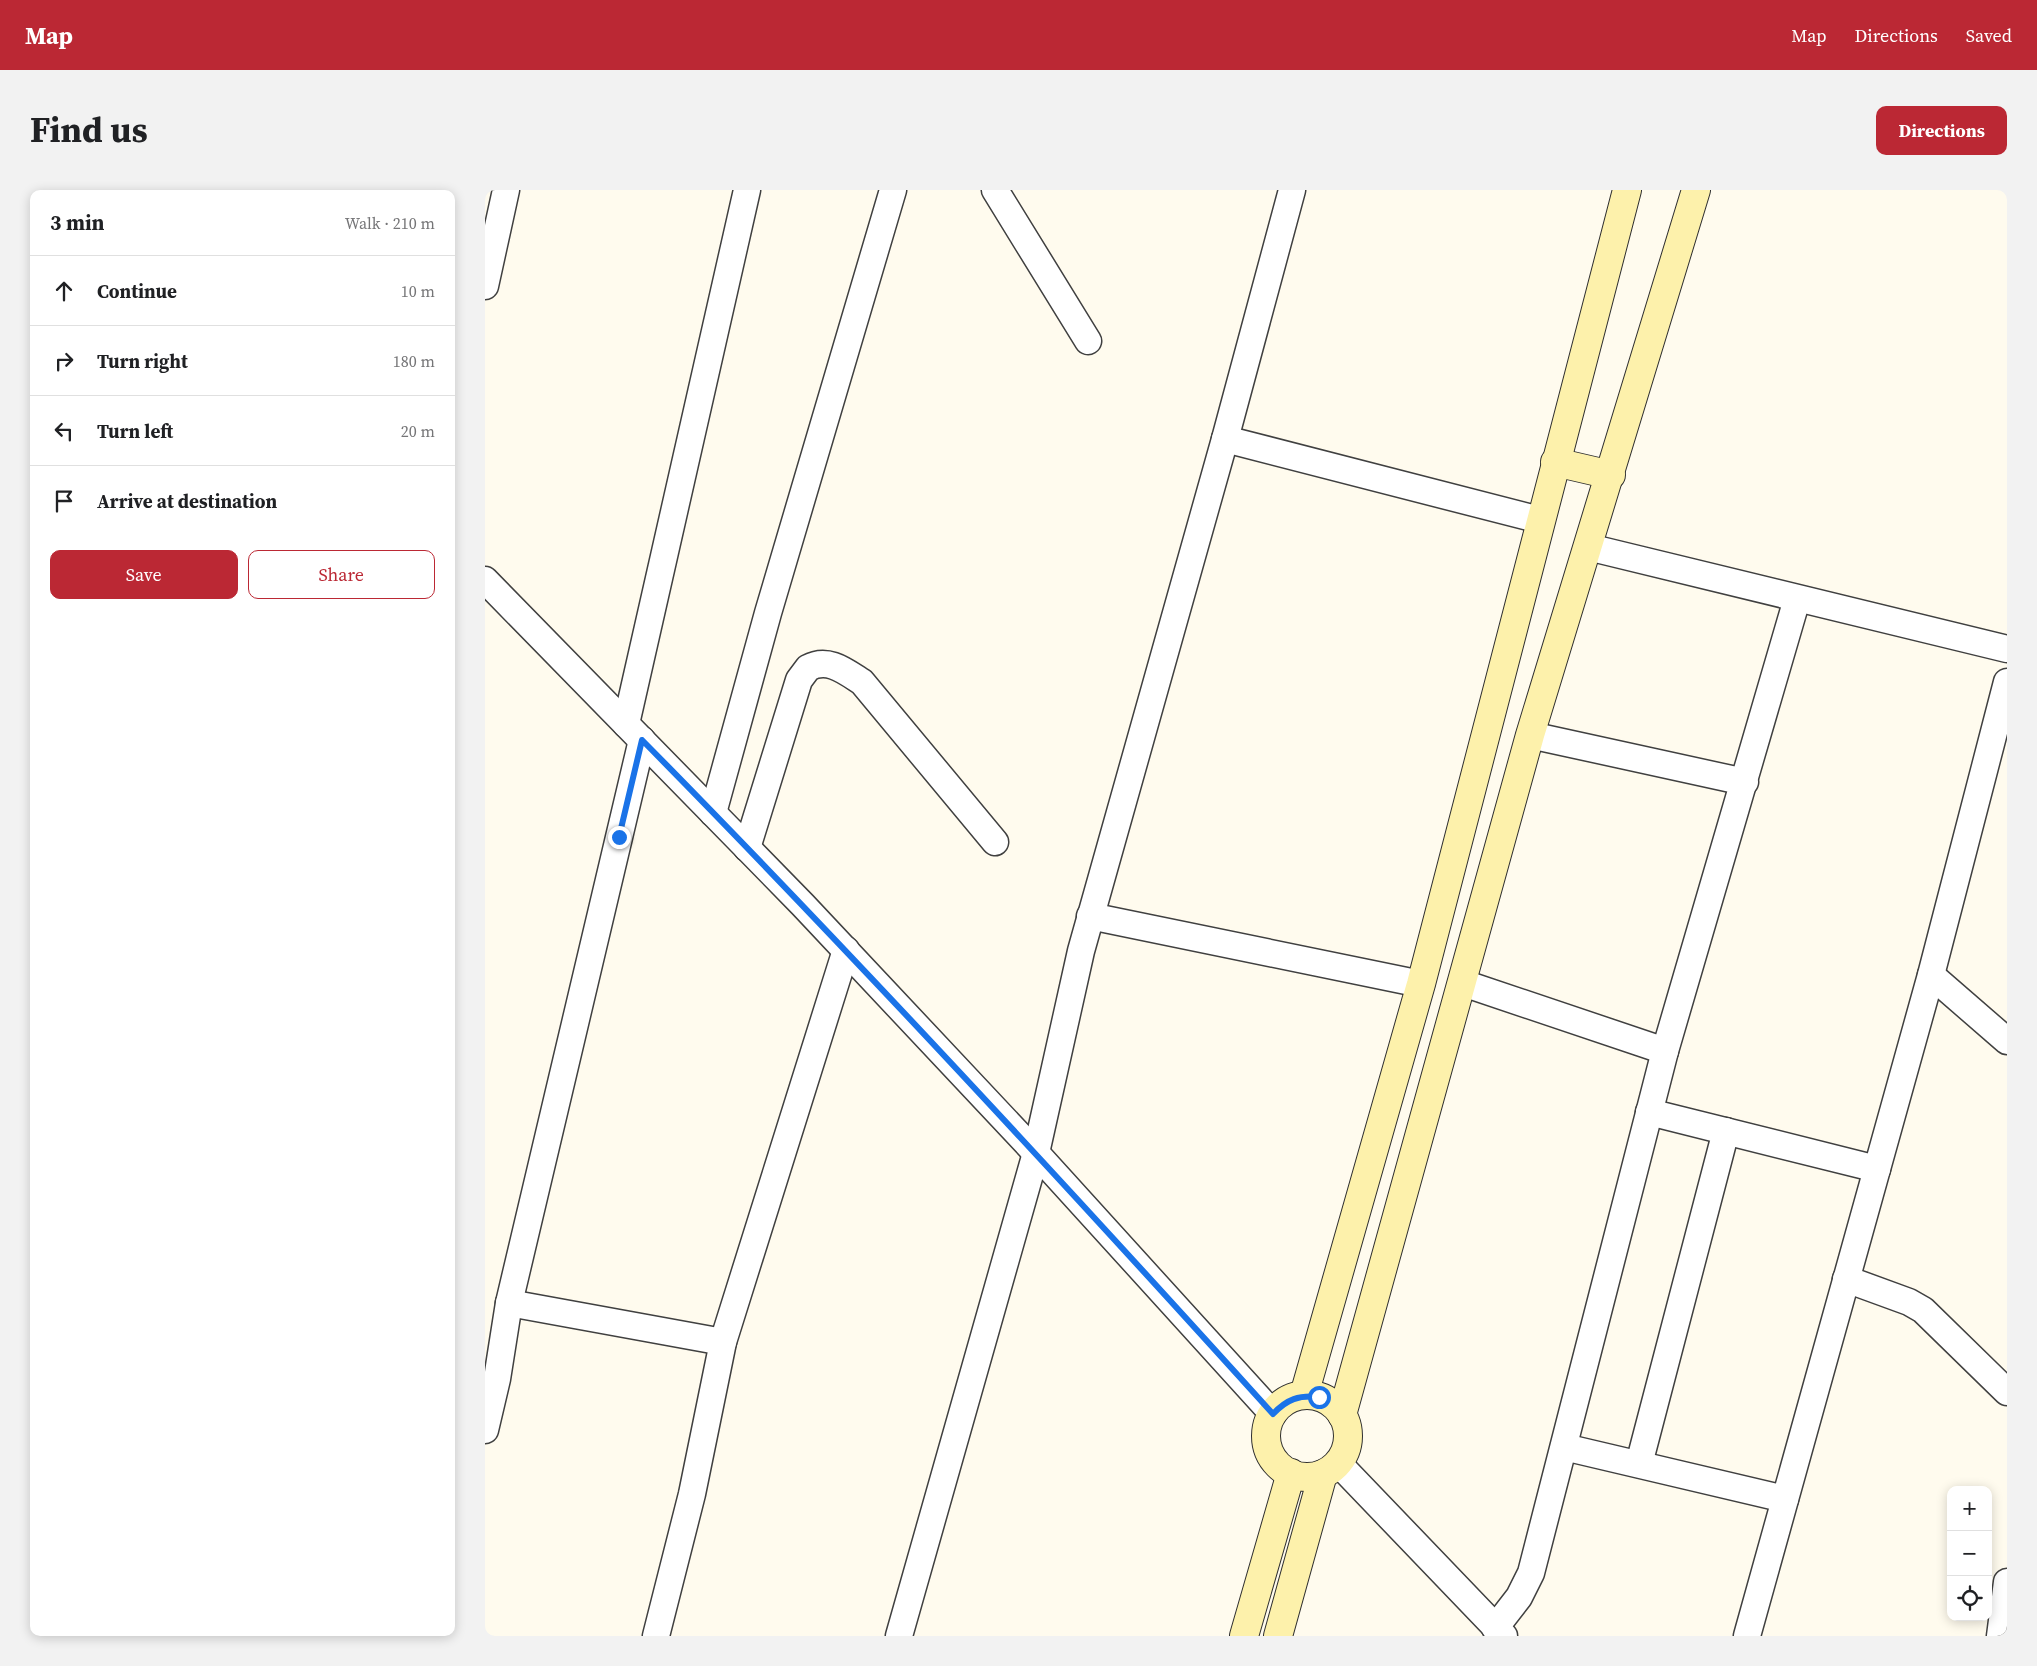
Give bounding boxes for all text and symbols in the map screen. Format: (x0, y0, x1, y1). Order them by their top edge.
text: Map (25, 19, 73, 52)
text: Map (1791, 23, 1827, 48)
text: Directions (1855, 23, 1938, 48)
text: Saved (1966, 23, 2012, 48)
text: Find us (30, 106, 148, 154)
button: Directions (1876, 106, 2007, 155)
text: 3 min (50, 208, 105, 237)
text: Walk · 210 m (345, 212, 435, 234)
icon: ahead (50, 277, 78, 305)
text: Continue (97, 278, 177, 304)
text: 10 m (401, 280, 435, 302)
icon: right (50, 347, 78, 375)
text: Turn right (97, 348, 188, 374)
text: 180 m (393, 350, 435, 372)
icon: left (50, 417, 78, 445)
text: Turn left (97, 418, 173, 444)
text: 20 m (401, 420, 435, 442)
icon: arrive (50, 487, 78, 515)
text: Arrive at destination (97, 488, 277, 514)
button: Save (50, 550, 238, 599)
button: Share (248, 550, 435, 599)
route end (608, 826, 631, 849)
route start (1308, 1386, 1331, 1409)
map controls (1947, 1486, 1992, 1621)
button: + (1947, 1486, 1992, 1531)
button: − (1947, 1531, 1992, 1576)
button: locate (1947, 1576, 1992, 1621)

